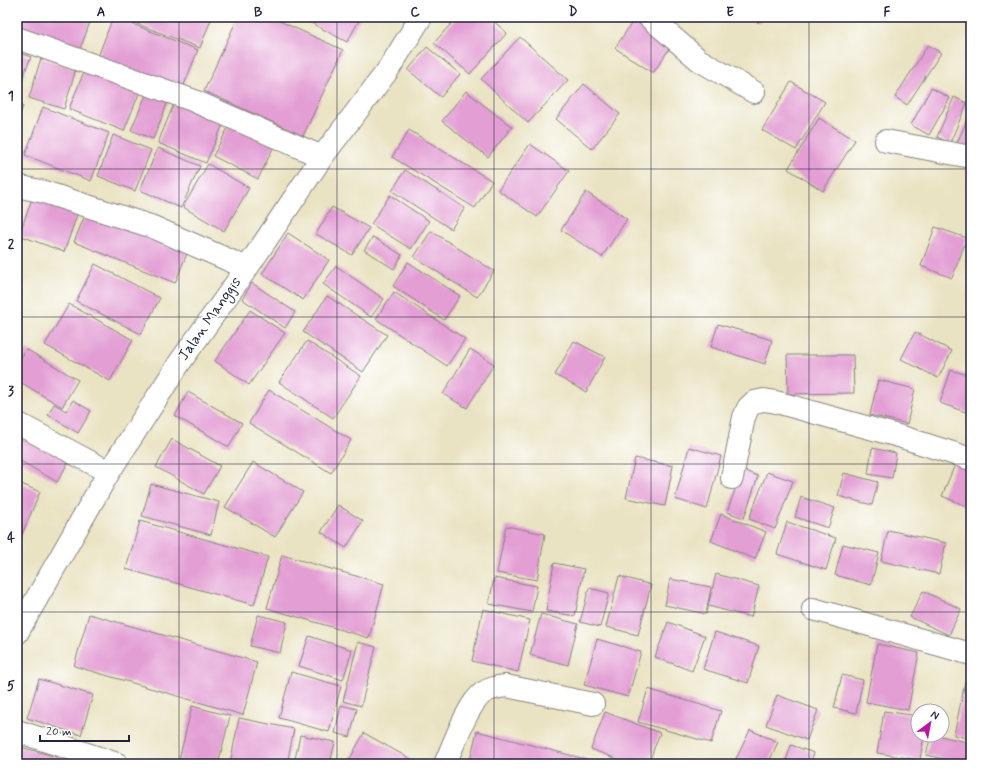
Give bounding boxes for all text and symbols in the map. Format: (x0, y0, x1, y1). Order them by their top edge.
text: A (97, 4, 105, 21)
text: B (254, 4, 263, 21)
text: C (410, 4, 420, 21)
text: D (569, 4, 578, 21)
text: E (726, 4, 734, 21)
text: F (884, 4, 891, 21)
text: 1 (8, 88, 14, 105)
text: 2 (8, 236, 15, 253)
street label: Jalan Manggis (174, 273, 247, 365)
text: 3 (8, 383, 14, 400)
text: 4 (7, 530, 15, 547)
text: 5 (7, 678, 15, 695)
north arrow (910, 703, 950, 743)
text: N (928, 707, 942, 723)
scale bar (40, 717, 129, 743)
text: 20 m (46, 724, 72, 740)

